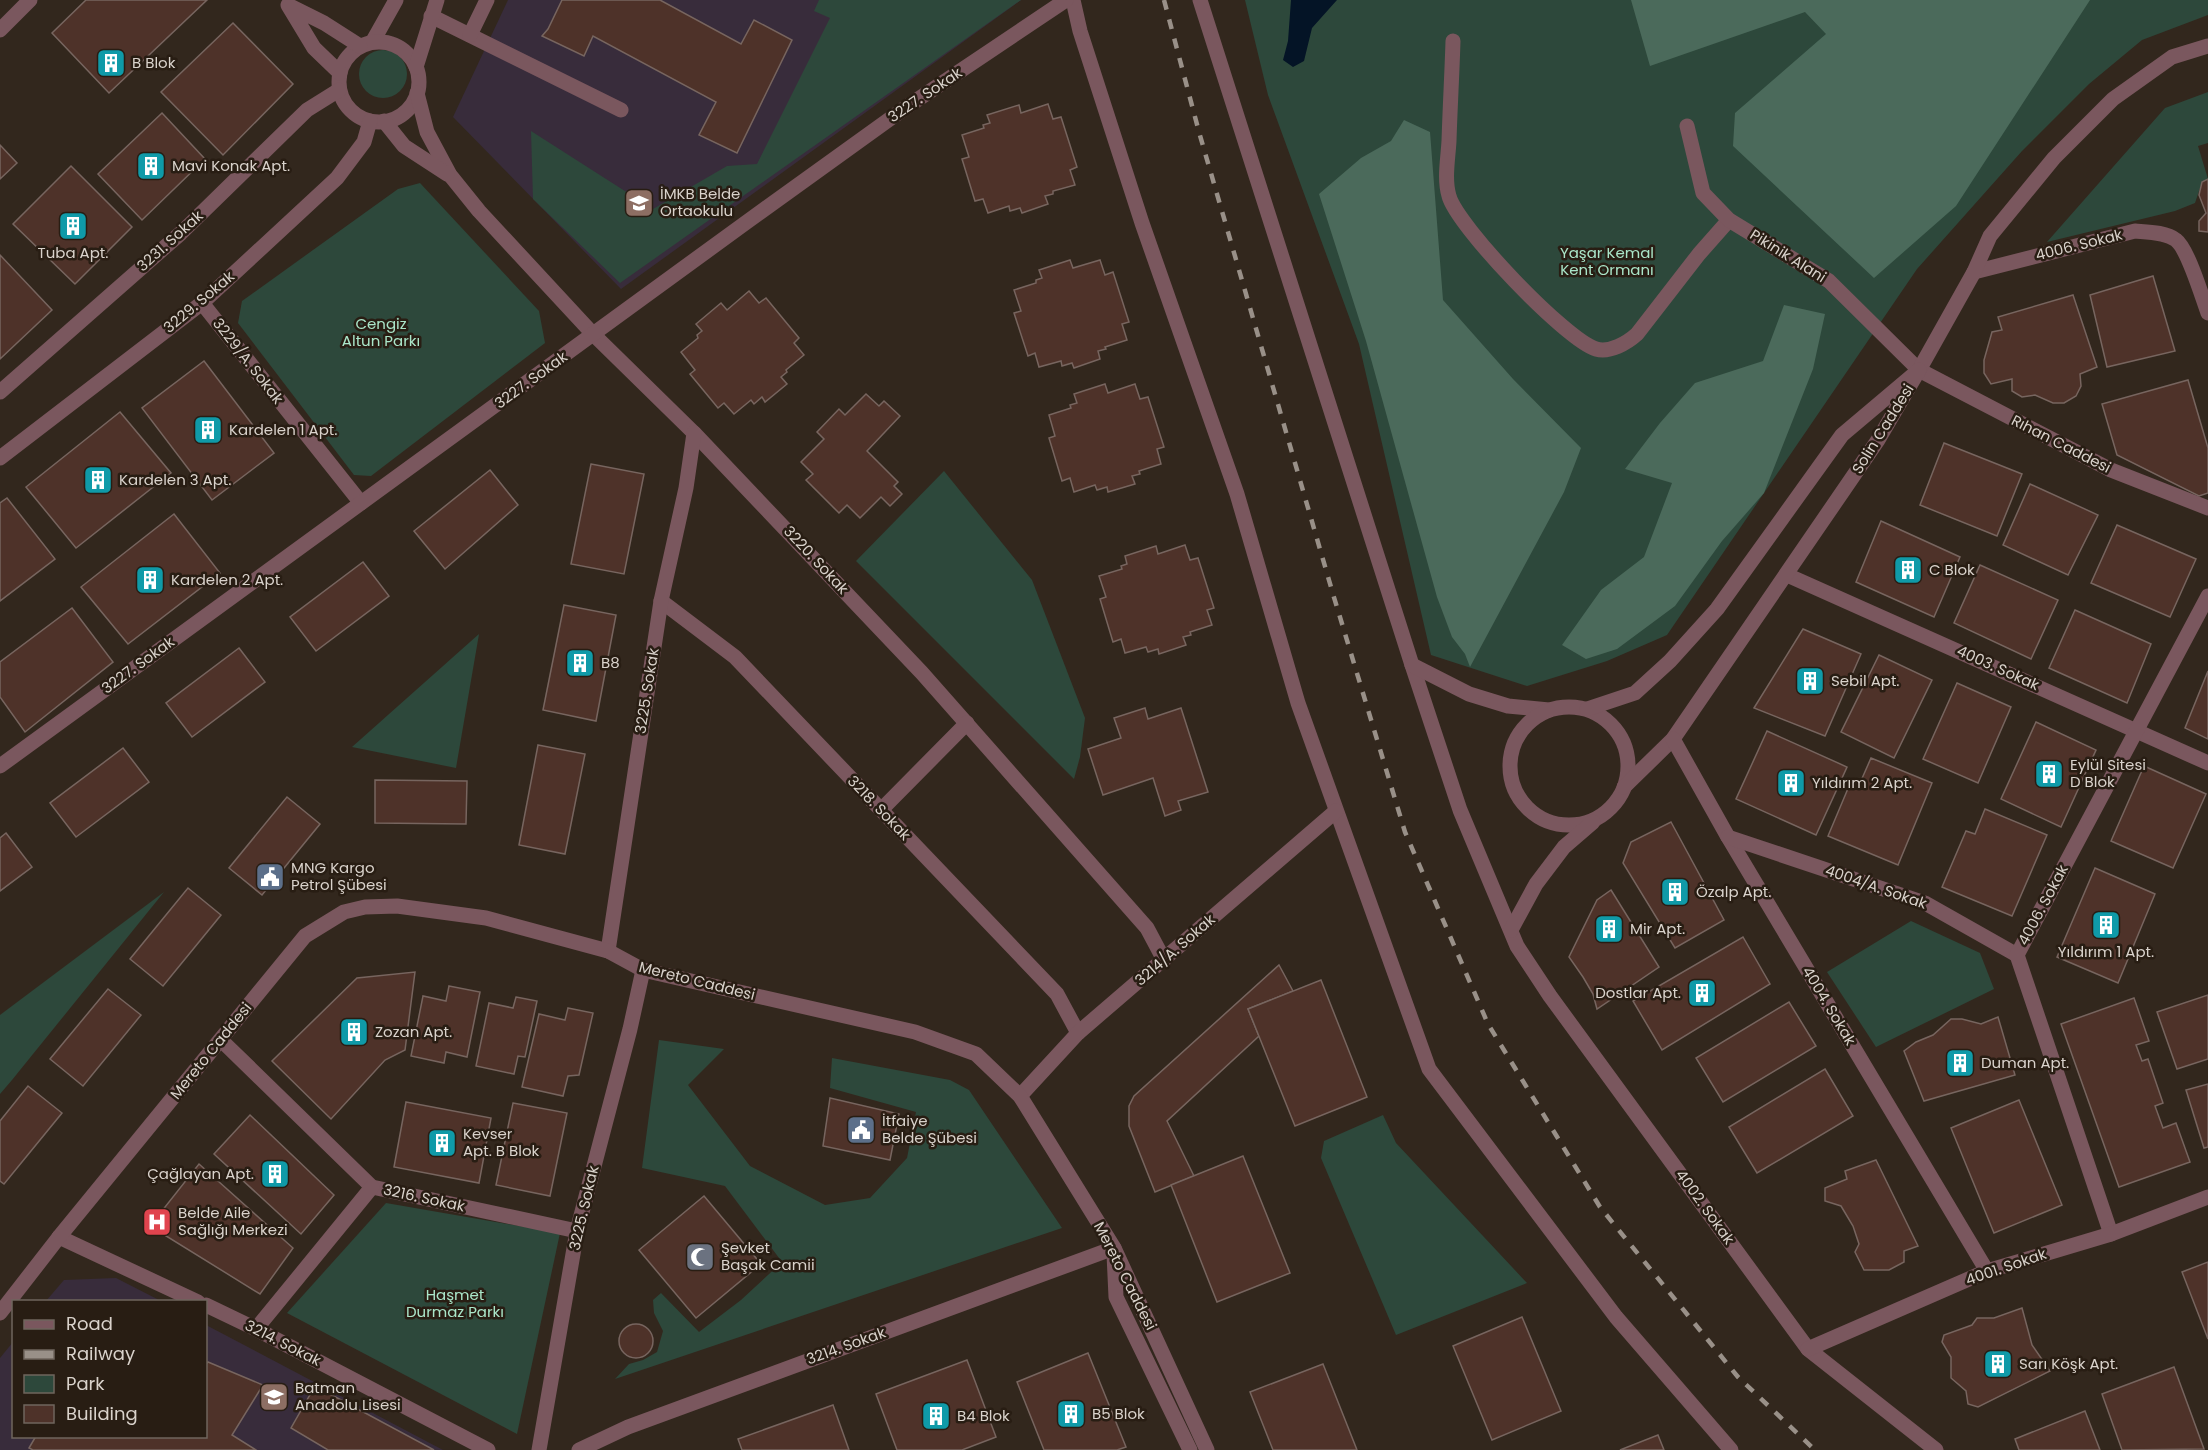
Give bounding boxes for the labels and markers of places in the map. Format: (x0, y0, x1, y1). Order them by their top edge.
building icon: B Blok (95, 47, 127, 79)
place label: B Blok (132, 52, 176, 73)
building icon: Mavi Konak Apt. (135, 150, 167, 182)
place label: Mavi Konak Apt. (172, 155, 290, 176)
place label: İMKB Belde Ortaokulu (660, 183, 740, 221)
school or university icon: İMKB Belde Ortaokulu (623, 187, 655, 219)
building icon: Tuba Apt. (57, 210, 89, 242)
place label: Tuba Apt. (38, 242, 108, 263)
building icon: Kardelen 1 Apt. (192, 414, 224, 446)
place label: Kardelen 1 Apt. (229, 419, 337, 440)
building icon: Kardelen 3 Apt. (82, 464, 114, 496)
place label: Kardelen 3 Apt. (119, 469, 231, 490)
building icon: C Blok (1892, 554, 1924, 586)
place label: C Blok (1929, 559, 1975, 580)
building icon: Kardelen 2 Apt. (134, 564, 166, 596)
place label: Kardelen 2 Apt. (171, 569, 283, 590)
building icon: B8 (564, 647, 596, 679)
place label: B8 (601, 652, 620, 673)
building icon: Sebil Apt. (1794, 665, 1826, 697)
place label: Sebil Apt. (1831, 670, 1900, 691)
place label: Eylül Sitesi D Blok (2070, 754, 2146, 792)
building icon: Eylül Sitesi D Blok (2033, 758, 2065, 790)
building icon: Yıldırım 2 Apt. (1775, 767, 1807, 799)
place label: Yıldırım 2 Apt. (1812, 772, 1912, 793)
place label: MNG Kargo Petrol Şübesi (291, 857, 387, 895)
public building icon: MNG Kargo Petrol Şübesi (254, 861, 286, 893)
building icon: Özalp Apt. (1659, 876, 1691, 908)
place label: Özalp Apt. (1696, 881, 1771, 902)
building icon: Yıldırım 1 Apt. (2090, 909, 2122, 941)
building icon: Mir Apt. (1593, 913, 1625, 945)
place label: Mir Apt. (1630, 918, 1685, 939)
place label: Yıldırım 1 Apt. (2058, 941, 2154, 962)
building icon: Dostlar Apt. (1686, 977, 1718, 1009)
place label: Dostlar Apt. (1595, 982, 1681, 1003)
building icon: Zozan Apt. (338, 1016, 370, 1048)
place label: Zozan Apt. (375, 1021, 452, 1042)
building icon: Duman Apt. (1944, 1047, 1976, 1079)
place label: Duman Apt. (1981, 1052, 2069, 1073)
place label: İtfaiye Belde Şübesi (882, 1110, 977, 1148)
public building icon: İtfaiye Belde Şübesi (845, 1114, 877, 1146)
place label: Kevser Apt. B Blok (463, 1123, 540, 1161)
building icon: Kevser Apt. B Blok (426, 1127, 458, 1159)
building icon: Çağlayan Apt. (259, 1158, 291, 1190)
place label: Çağlayan Apt. (147, 1163, 254, 1184)
place label: Belde Aile Sağlığı Merkezi (178, 1202, 288, 1240)
hospital icon: Belde Aile Sağlığı Merkezi (141, 1206, 173, 1238)
place label: Şevket Başak Camii (721, 1237, 815, 1275)
mosque icon: Şevket Başak Camii (684, 1241, 716, 1273)
building icon: Sarı Köşk Apt. (1982, 1348, 2014, 1380)
place label: Sarı Köşk Apt. (2019, 1353, 2118, 1374)
place label: Batman Anadolu Lisesi (295, 1377, 401, 1415)
school or university icon: Batman Anadolu Lisesi (258, 1381, 290, 1413)
building icon: B5 Blok (1055, 1398, 1087, 1430)
building icon: B4 Blok (920, 1400, 952, 1432)
place label: B5 Blok (1092, 1403, 1145, 1424)
place label: B4 Blok (957, 1405, 1010, 1426)

